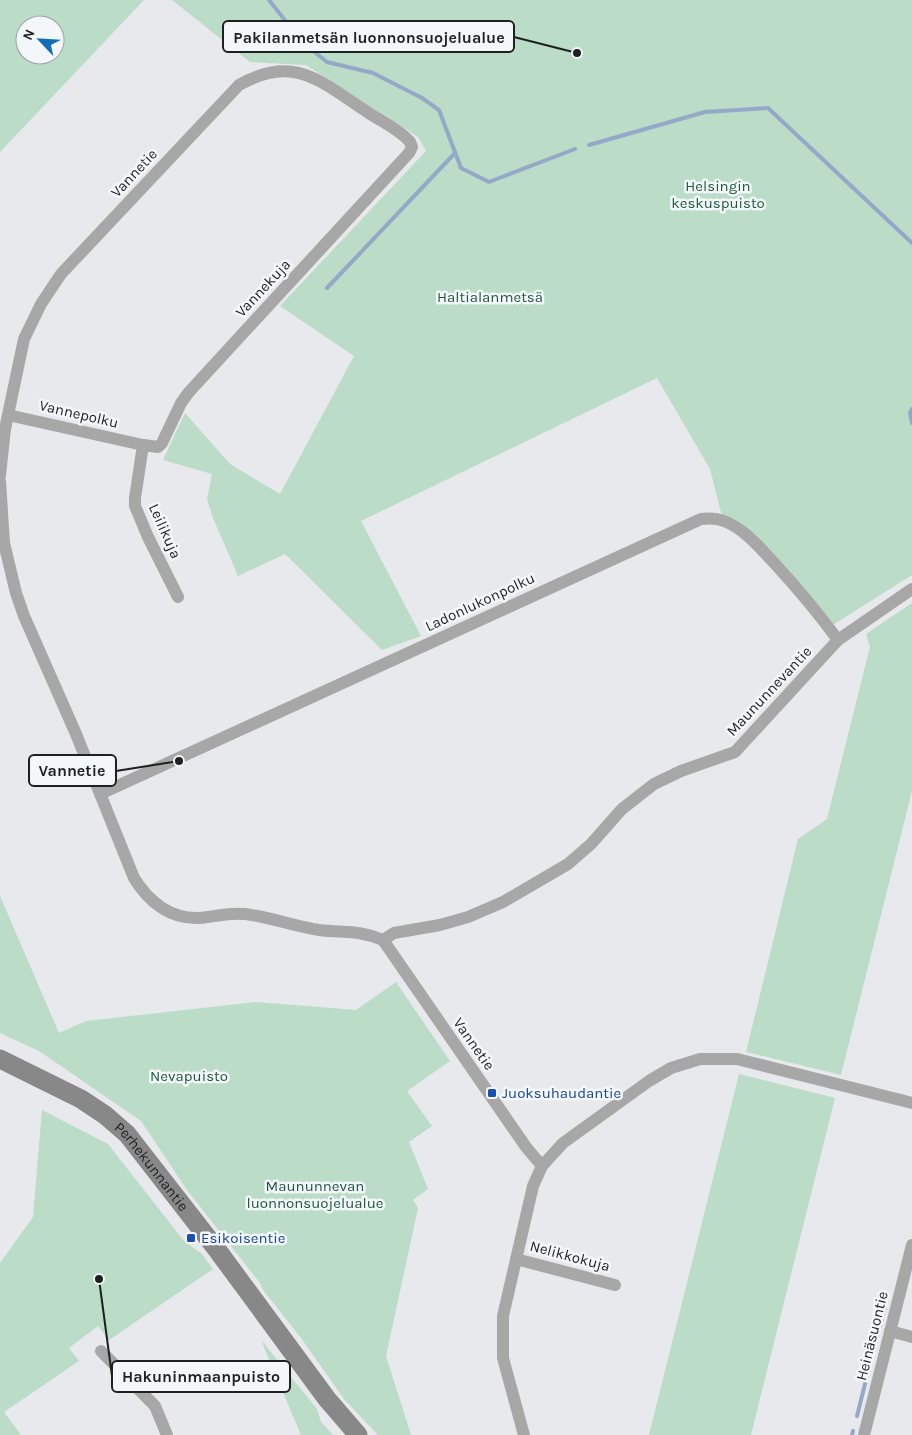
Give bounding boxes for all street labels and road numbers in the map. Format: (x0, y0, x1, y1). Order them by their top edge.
street label: Vannetie (107, 145, 161, 201)
street label: Vannekuja (232, 255, 294, 321)
street label: Vannepolku (38, 396, 120, 432)
street label: Leilikuja (145, 501, 185, 561)
street label: Ladonlukonpolku (422, 569, 538, 635)
street label: Maununnevantie (723, 642, 815, 740)
street label: Vannetie (449, 1014, 499, 1074)
street label: Perhekunnantie (111, 1118, 193, 1215)
street label: Nelikkokuja (528, 1237, 612, 1275)
street label: Heinäsuontie (852, 1289, 892, 1383)

